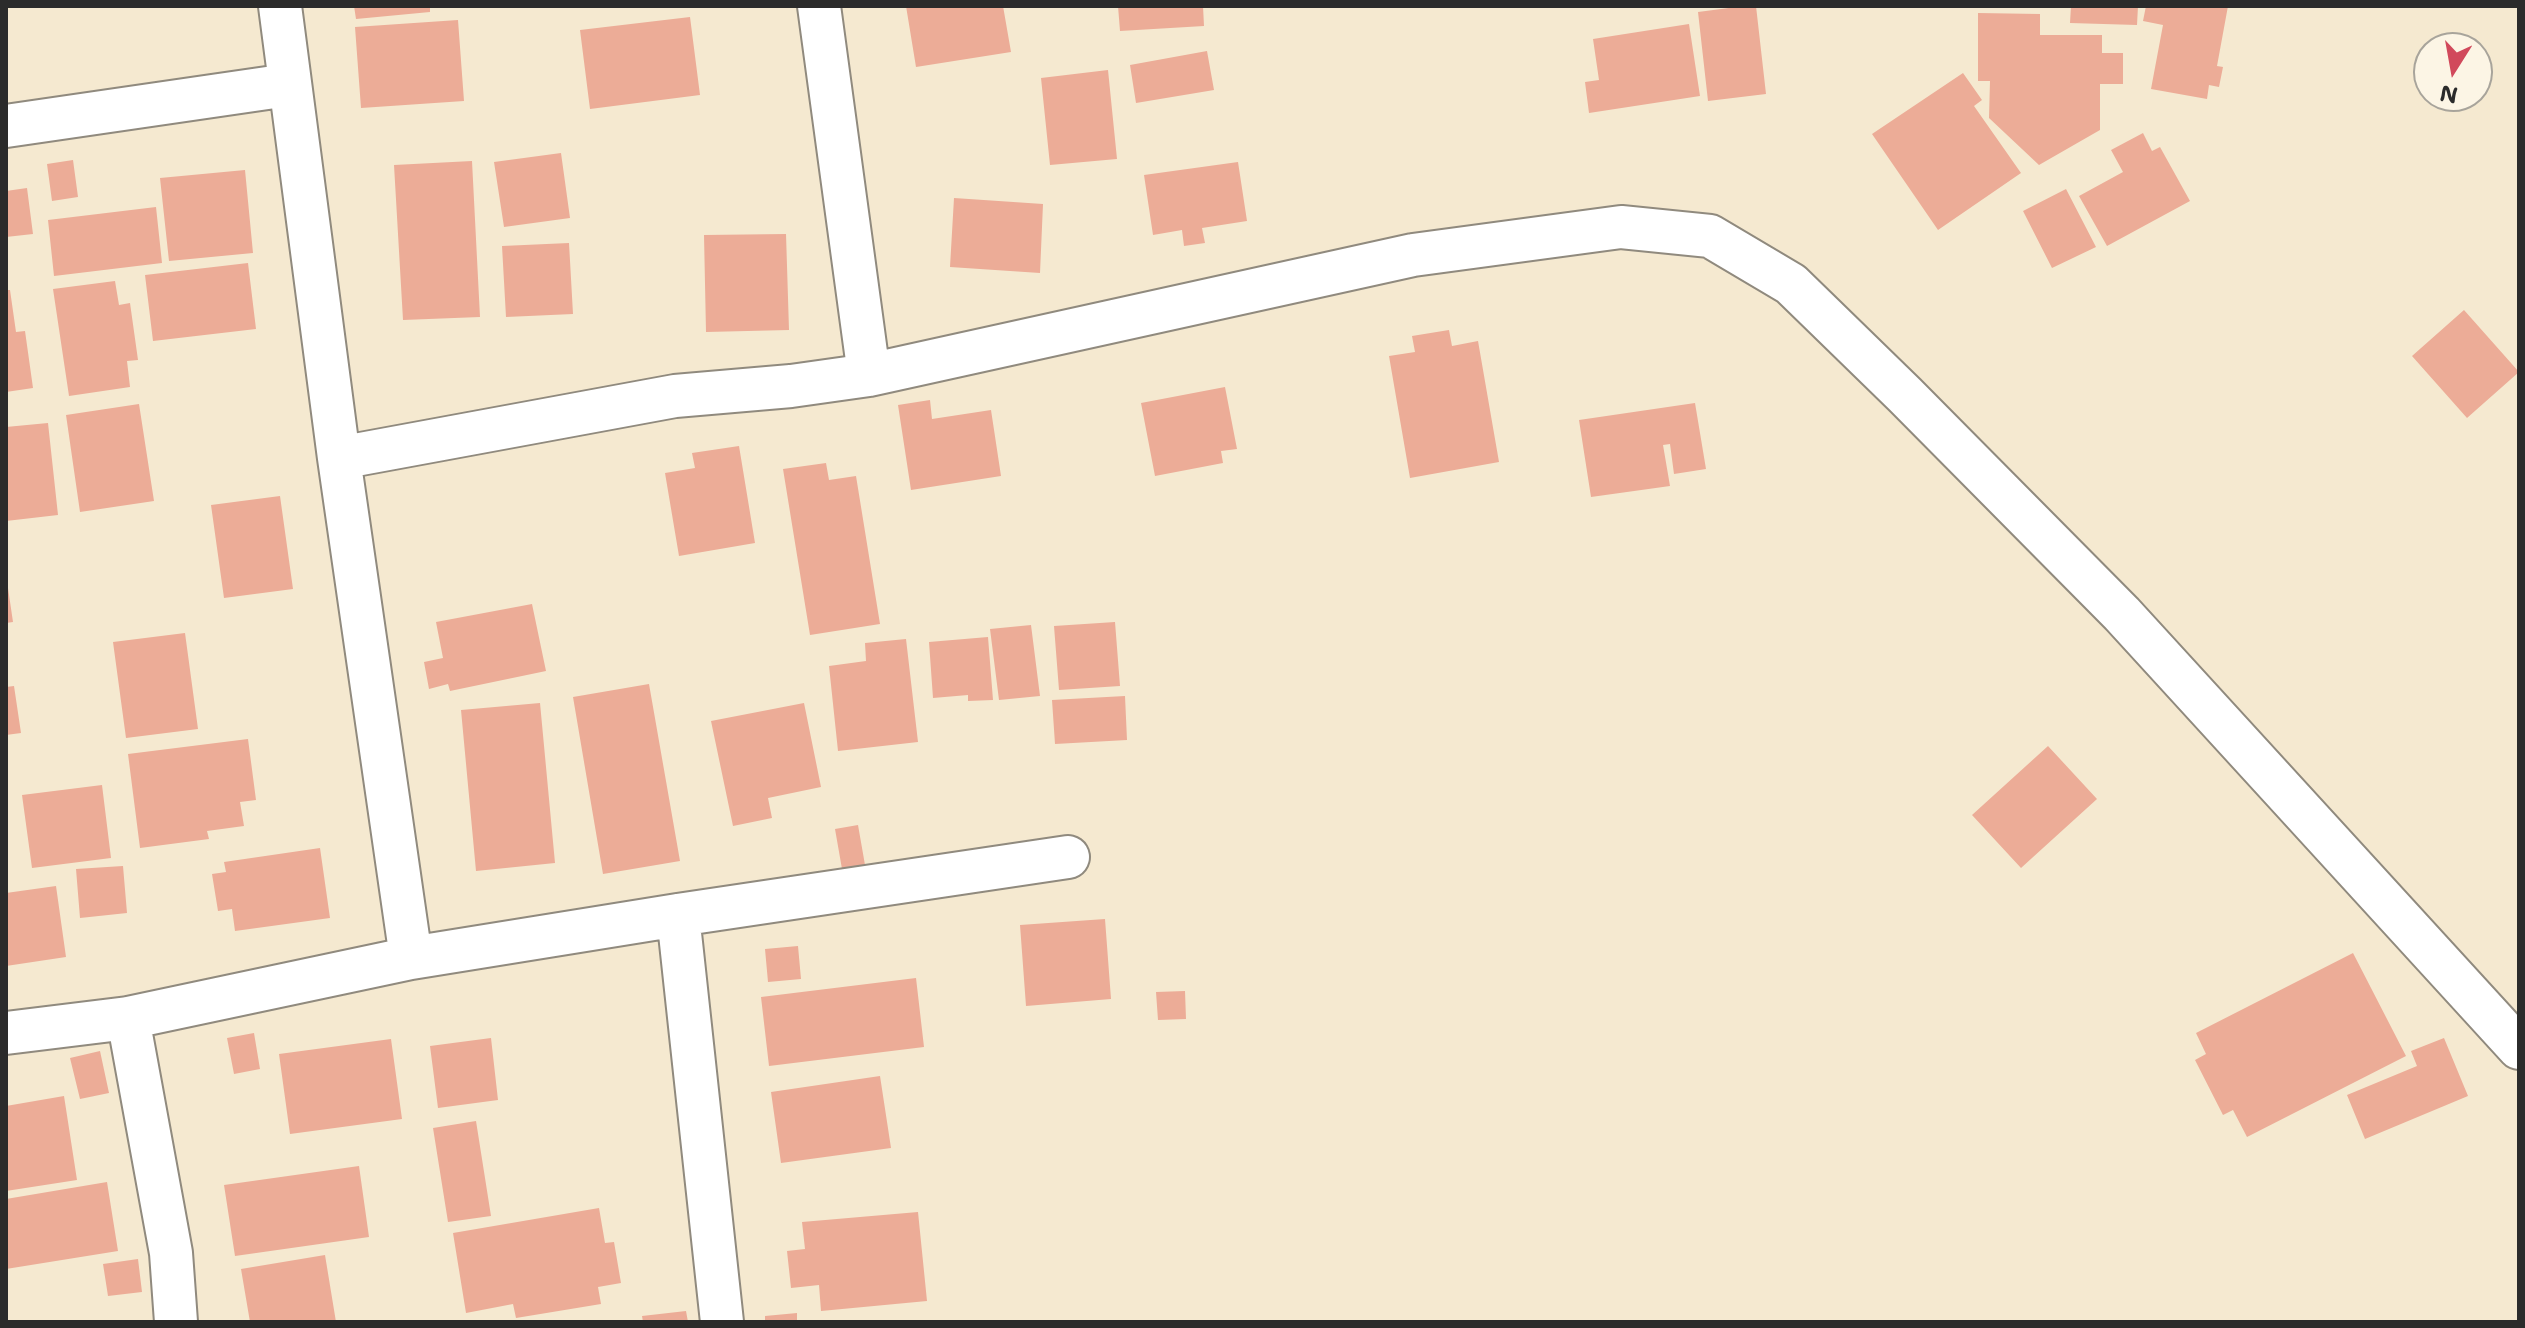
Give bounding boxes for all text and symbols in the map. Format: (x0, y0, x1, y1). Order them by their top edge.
north arrow (2413, 32, 2493, 112)
text: N (2437, 78, 2460, 110)

